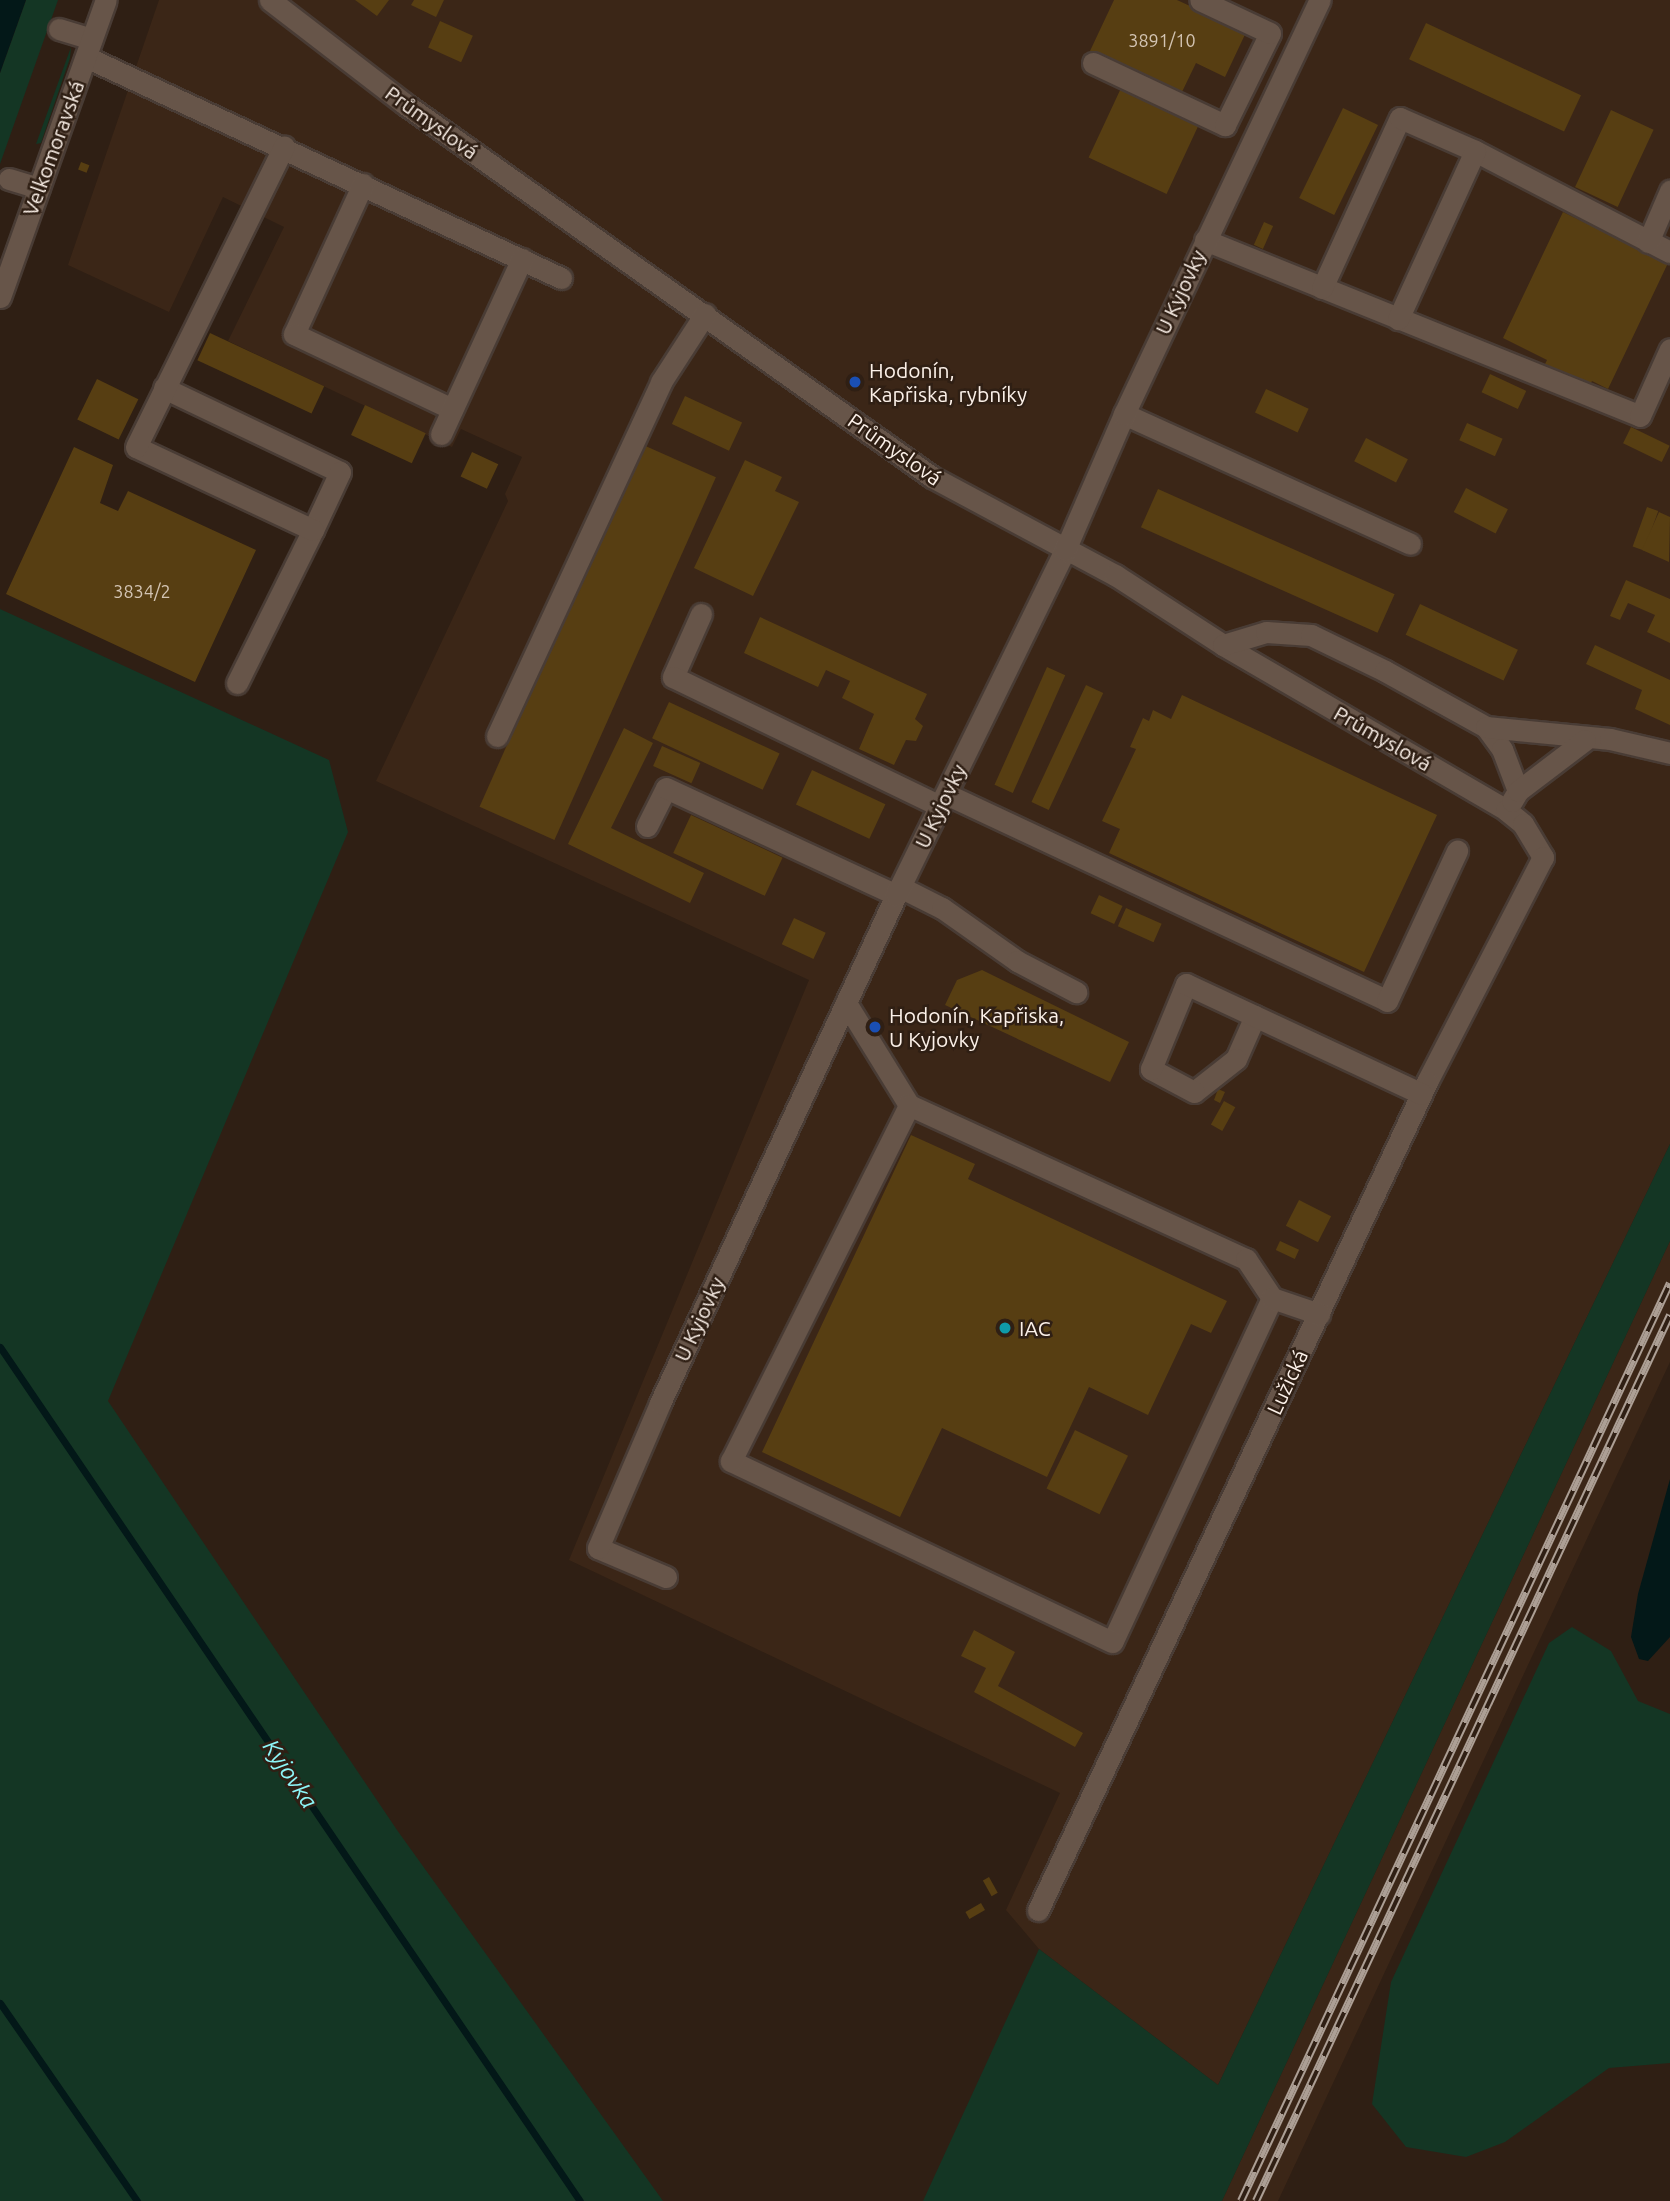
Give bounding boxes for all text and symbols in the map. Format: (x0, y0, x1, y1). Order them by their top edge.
house number: 3891/10 (1128, 29, 1196, 51)
street label: Velkomoravská (17, 77, 89, 219)
street label: Průmyslová (381, 80, 483, 164)
street label: U Kyjovky (1149, 246, 1211, 338)
place label: Hodonín, Kapřiska, rybníky (869, 357, 1027, 407)
marker: Hodonín, Kapřiska, rybníky (847, 374, 863, 390)
street label: Průmyslová (843, 408, 947, 490)
house number: 3834/2 (113, 580, 171, 602)
street label: Průmyslová (1330, 700, 1436, 776)
street label: U Kyjovky (909, 760, 971, 852)
place label: Hodonín, Kapřiska, U Kyjovky (889, 1002, 1064, 1052)
marker: Hodonín, Kapřiska, U Kyjovky (867, 1019, 883, 1035)
street label: U Kyjovky (668, 1273, 730, 1365)
place label: IAC (1019, 1315, 1051, 1341)
marker: IAC (997, 1320, 1013, 1336)
street label: Lužická (1261, 1346, 1313, 1418)
water label: Kyjovka (257, 1734, 323, 1814)

